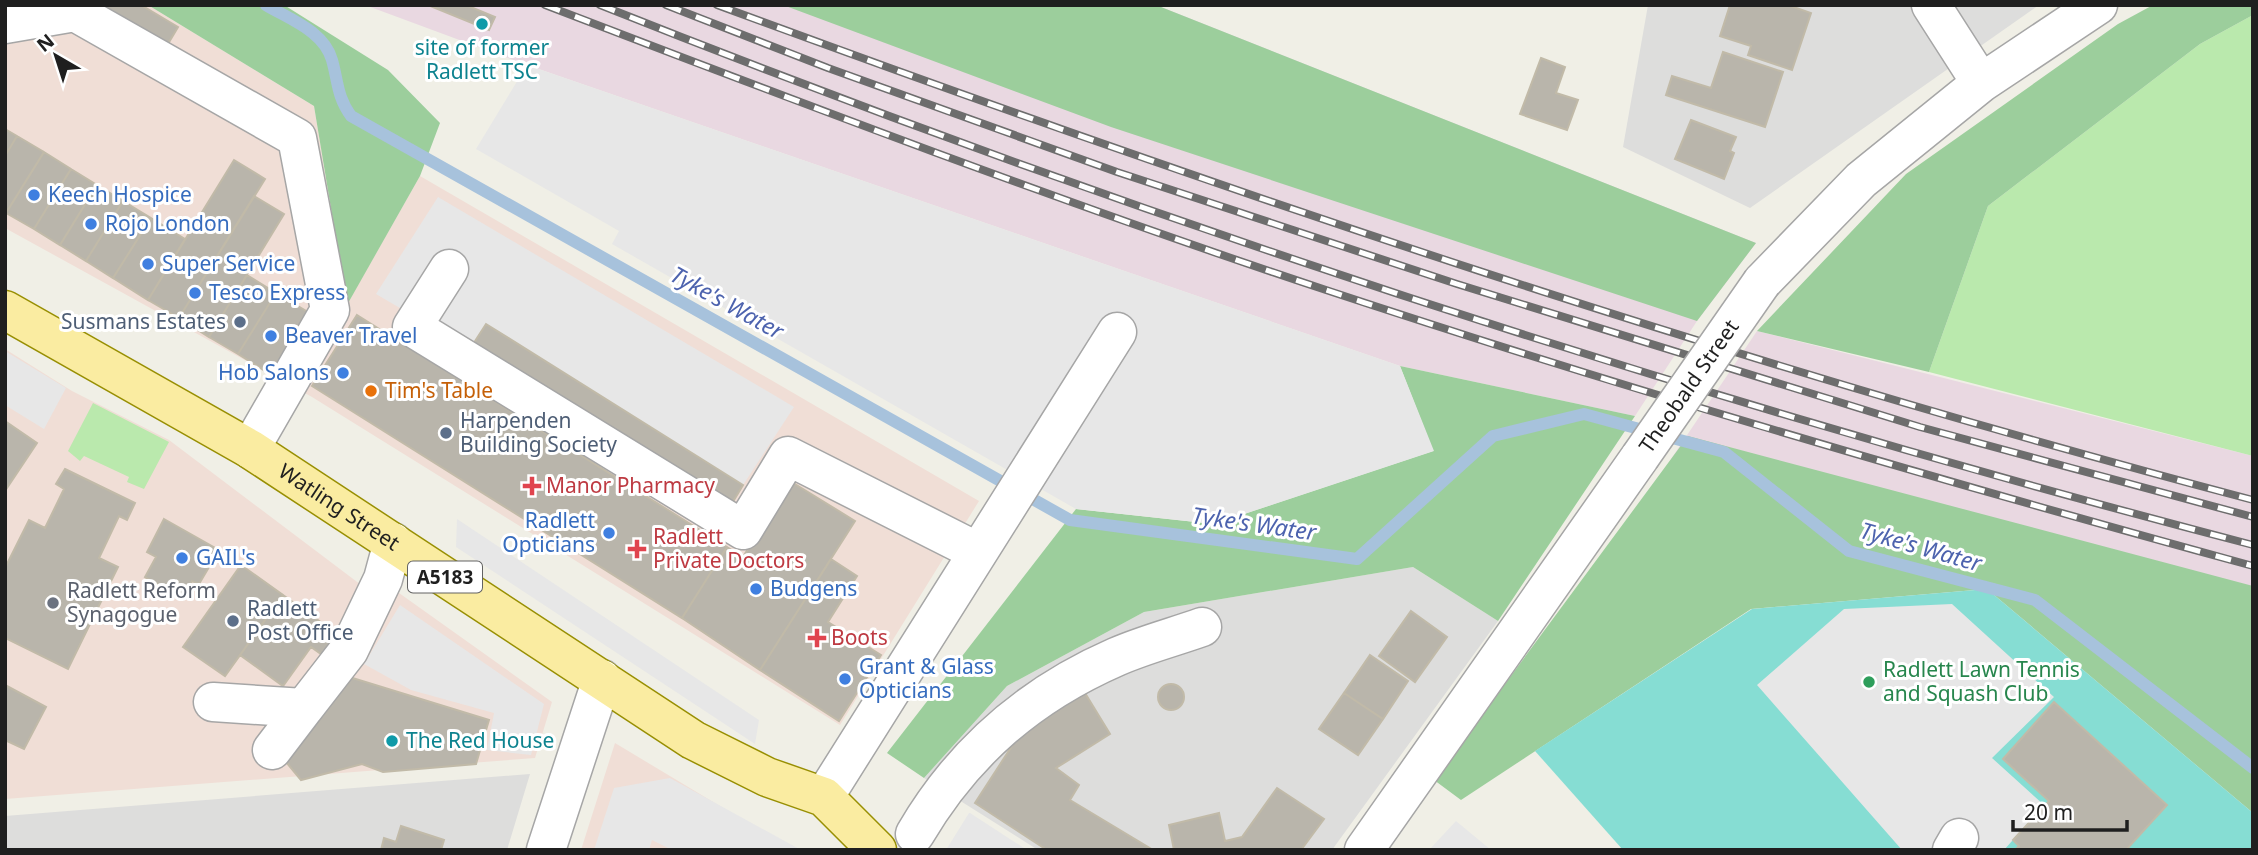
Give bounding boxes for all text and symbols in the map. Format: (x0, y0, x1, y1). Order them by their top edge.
marker: site of former Radlett TSC (474, 16, 490, 32)
north arrow (21, 21, 91, 91)
text: N (31, 28, 59, 58)
place label: site of former Radlett TSC (415, 33, 550, 85)
place label: Keech Hospice (48, 180, 192, 208)
marker: Keech Hospice (26, 187, 42, 203)
place label: Rojo London (105, 209, 230, 237)
marker: Rojo London (83, 216, 99, 232)
place label: Super Service (162, 249, 295, 277)
marker: Super Service (140, 256, 156, 272)
water label: Tyke's Water (665, 258, 791, 347)
place label: Tesco Express (209, 278, 345, 306)
marker: Tesco Express (187, 285, 203, 301)
place label: Susmans Estates (61, 307, 226, 335)
street label: Theobald Street (1632, 313, 1745, 458)
marker: Susmans Estates (232, 314, 248, 330)
place label: Beaver Travel (285, 321, 418, 349)
marker: Beaver Travel (263, 328, 279, 344)
place label: Hob Salons (218, 358, 329, 386)
marker: Hob Salons (335, 365, 351, 381)
place label: Tim's Table (385, 376, 493, 404)
marker: Tim's Table (363, 383, 379, 399)
place label: Harpenden Building Society (460, 406, 617, 458)
marker: Harpenden Building Society (438, 425, 454, 441)
street label: Watling Street (273, 457, 406, 557)
place label: Manor Pharmacy (546, 471, 715, 499)
marker: Manor Pharmacy (524, 478, 540, 494)
water label: Tyke's Water (1190, 498, 1319, 548)
place label: Radlett Opticians (502, 506, 595, 558)
water label: Tyke's Water (1857, 513, 1986, 579)
place label: Radlett Private Doctors (653, 522, 804, 574)
marker: Radlett Opticians (601, 525, 617, 541)
marker: Radlett Private Doctors (627, 539, 647, 559)
place label: GAIL's (196, 543, 255, 571)
marker: GAIL's (174, 550, 190, 566)
road number: A5183 (408, 562, 482, 592)
place label: Budgens (770, 574, 857, 602)
place label: Radlett Reform Synagogue (67, 576, 216, 628)
marker: Budgens (748, 581, 764, 597)
place label: Radlett Post Office (247, 594, 354, 646)
marker: Radlett Reform Synagogue (45, 595, 61, 611)
marker: Radlett Post Office (225, 613, 241, 629)
place label: Boots (831, 623, 888, 651)
marker: Boots (809, 630, 825, 646)
place label: Grant & Glass Opticians (859, 652, 994, 704)
place label: Radlett Lawn Tennis and Squash Club (1883, 655, 2080, 707)
marker: Grant & Glass Opticians (837, 671, 853, 687)
marker: Radlett Lawn Tennis and Squash Club (1861, 674, 1877, 690)
place label: The Red House (406, 726, 554, 754)
marker: The Red House (384, 733, 400, 749)
scale bar (2013, 788, 2127, 832)
text: 20 m (2024, 798, 2073, 826)

